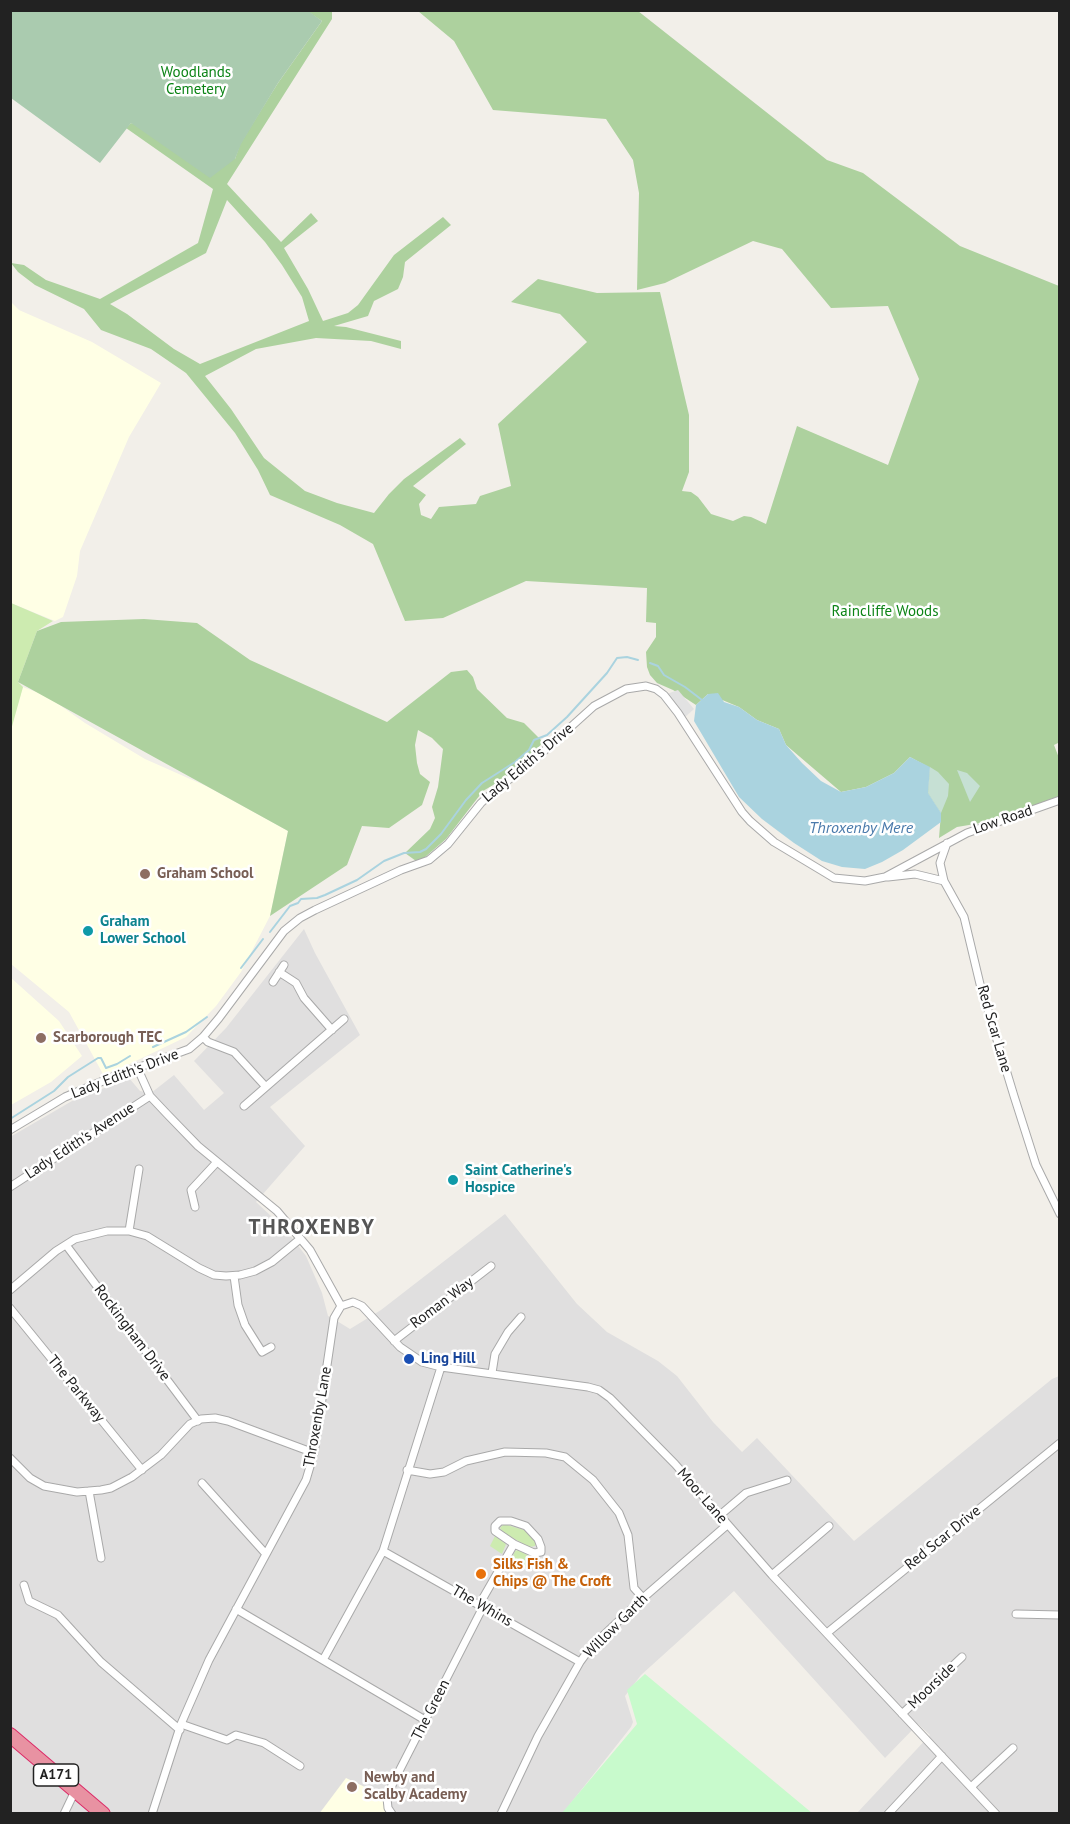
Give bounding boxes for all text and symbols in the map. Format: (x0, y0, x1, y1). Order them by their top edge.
park label: Woodlands Cemetery (161, 64, 231, 99)
park label: Raincliffe Woods (832, 603, 938, 621)
street label: Lady Edith's Drive (479, 720, 577, 806)
street label: Low Road (971, 801, 1035, 839)
water label: Throxenby Mere (809, 818, 913, 838)
place label: Graham School (157, 865, 253, 883)
marker: Graham School (138, 867, 152, 881)
place label: Graham Lower School (100, 913, 186, 948)
marker: Graham Lower School (81, 924, 95, 938)
street label: Red Scar Lane (973, 983, 1015, 1075)
place label: Scarborough TEC (53, 1029, 162, 1047)
marker: Scarborough TEC (34, 1031, 48, 1045)
street label: Lady Edith's Drive (69, 1045, 181, 1103)
street label: Lady Edith's Avenue (22, 1099, 138, 1183)
place label: Saint Catherine's Hospice (465, 1162, 572, 1197)
marker: Saint Catherine's Hospice (446, 1173, 460, 1187)
district label: THROXENBY (249, 1215, 375, 1241)
street label: Roman Way (407, 1273, 477, 1333)
street label: Rockingham Drive (90, 1281, 174, 1385)
place label: Ling Hill (421, 1350, 475, 1368)
street label: The Parkway (43, 1352, 109, 1426)
marker: Ling Hill (402, 1352, 416, 1366)
street label: Throxenby Lane (300, 1365, 336, 1469)
street label: Moor Lane (673, 1465, 731, 1527)
street label: Red Scar Drive (901, 1502, 985, 1574)
place label: Silks Fish & Chips @ The Croft (493, 1556, 611, 1591)
marker: Silks Fish & Chips @ The Croft (474, 1567, 488, 1581)
street label: The Whins (448, 1581, 516, 1631)
street label: Willow Garth (580, 1590, 652, 1662)
street label: Moorside (905, 1659, 959, 1713)
street label: The Green (408, 1677, 454, 1743)
road number: A171 (34, 1764, 78, 1786)
place label: Newby and Scalby Academy (364, 1769, 467, 1804)
marker: Newby and Scalby Academy (345, 1780, 359, 1794)

